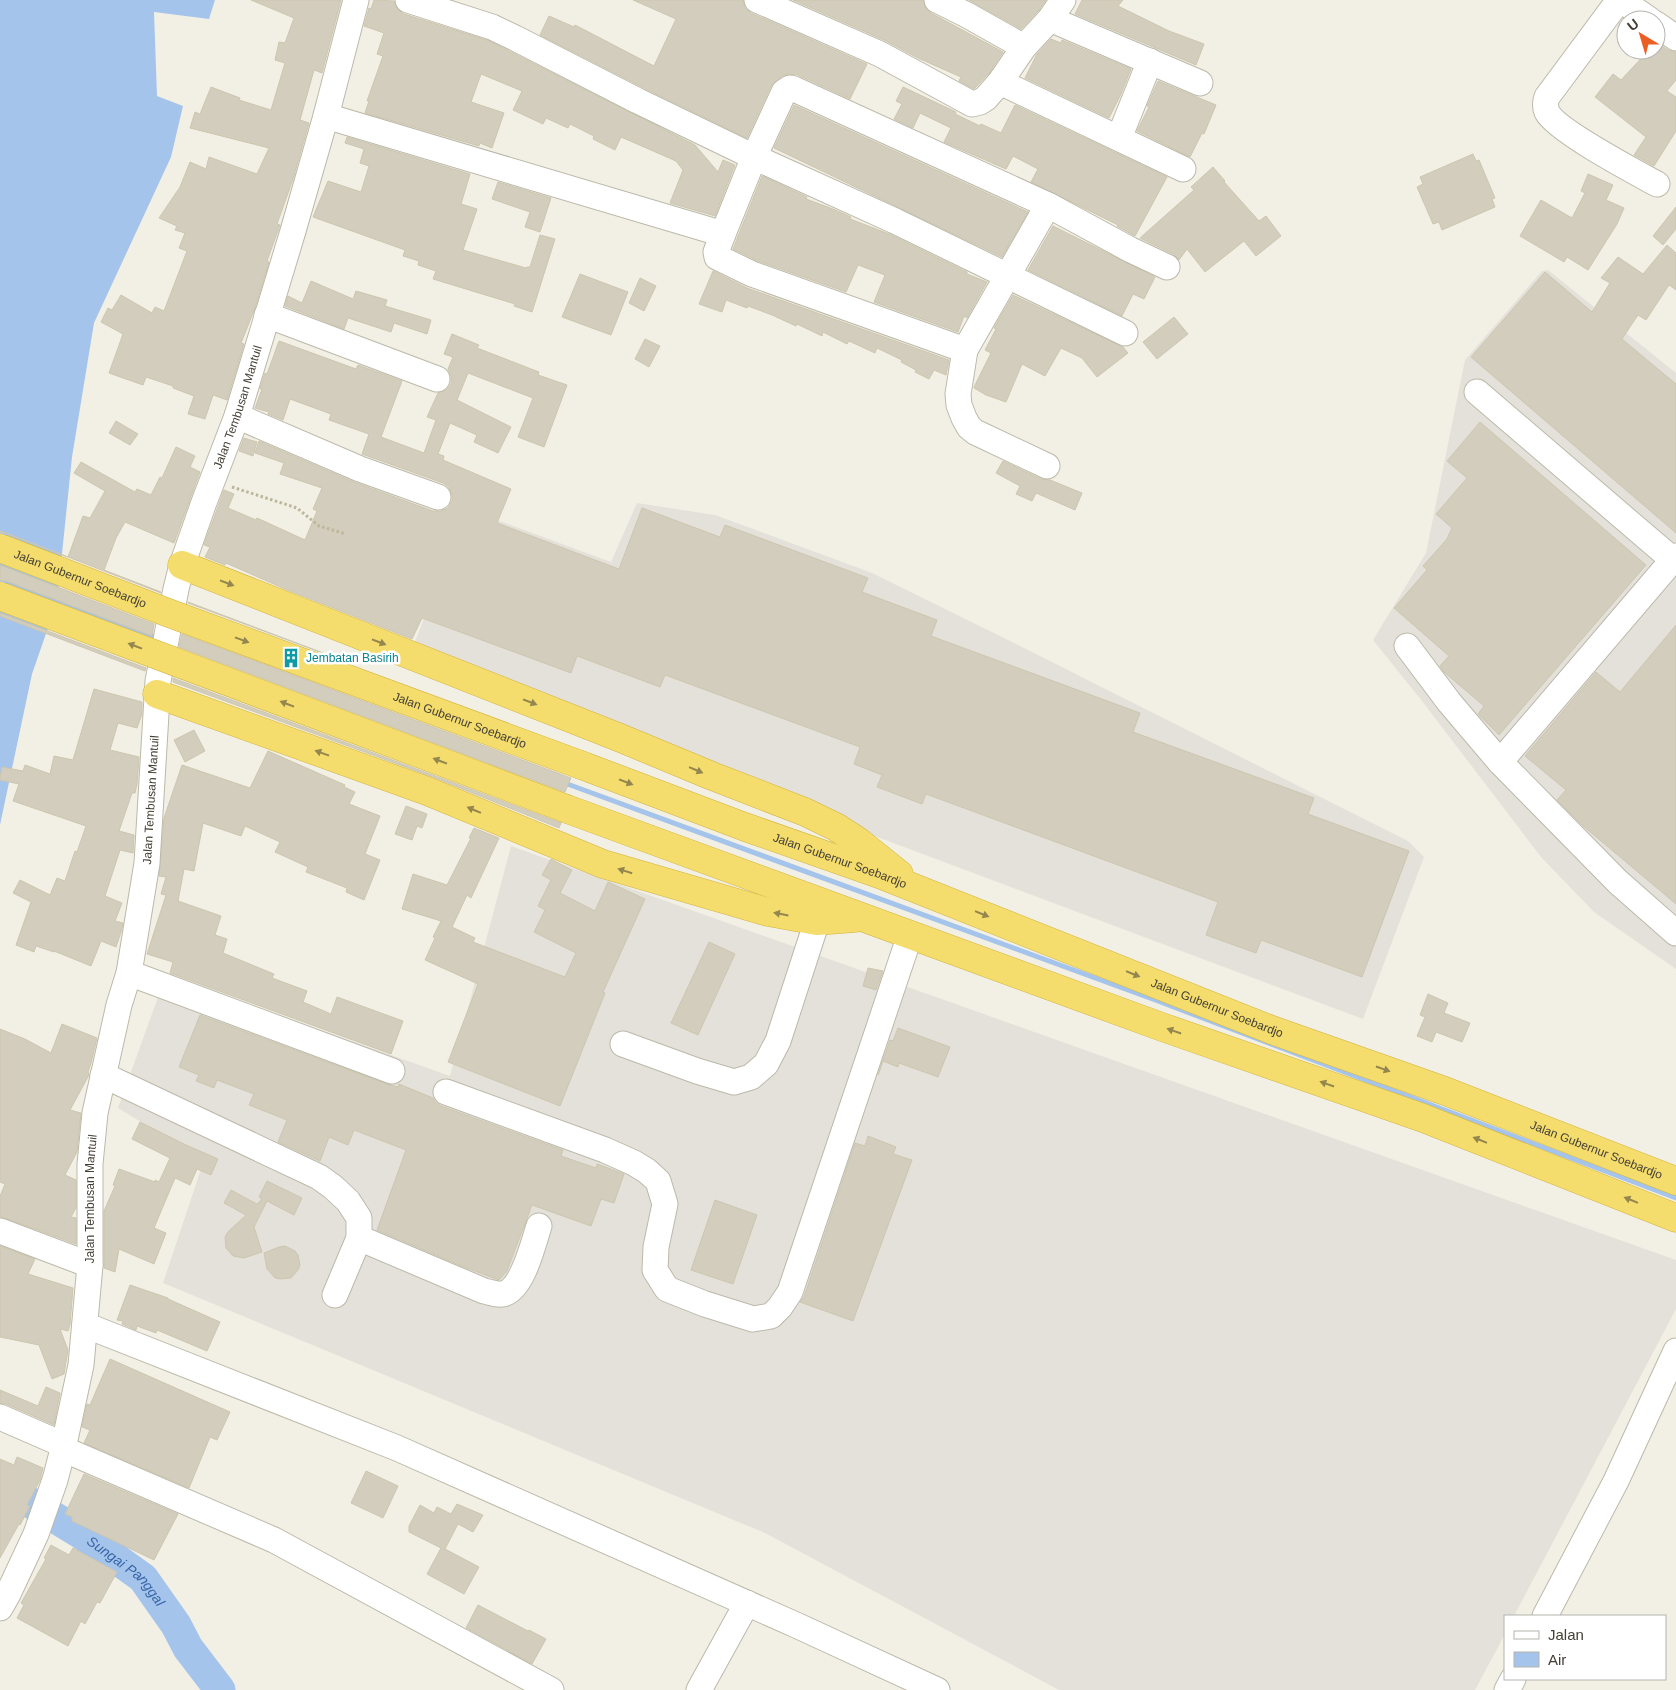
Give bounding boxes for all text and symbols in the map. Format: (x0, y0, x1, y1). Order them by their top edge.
north arrow (1616, 10, 1666, 60)
text: U (1624, 15, 1642, 34)
street label: Jalan Tembusan Mantuil (210, 344, 265, 471)
street label: Jalan Gubernur Soebardjo (12, 547, 149, 611)
one-way arrow (220, 579, 235, 587)
one-way arrow (235, 636, 250, 644)
one-way arrow (371, 639, 386, 647)
one-way arrow (128, 642, 143, 649)
building icon: Jembatan Basirih (280, 647, 302, 669)
place label: Jembatan Basirih (306, 651, 399, 665)
street label: Jalan Gubernur Soebardjo (391, 689, 529, 751)
one-way arrow (523, 698, 538, 706)
one-way arrow (280, 699, 295, 707)
street label: Jalan Tembusan Mantuil (140, 735, 162, 865)
one-way arrow (314, 749, 329, 757)
one-way arrow (432, 757, 447, 764)
one-way arrow (689, 766, 703, 774)
one-way arrow (619, 779, 634, 786)
one-way arrow (467, 806, 481, 814)
street label: Jalan Gubernur Soebardjo (771, 830, 909, 891)
one-way arrow (617, 866, 632, 874)
one-way arrow (773, 910, 789, 918)
one-way arrow (975, 910, 990, 918)
one-way arrow (1125, 971, 1140, 978)
street label: Jalan Gubernur Soebardjo (1149, 976, 1285, 1040)
one-way arrow (1166, 1027, 1181, 1034)
one-way arrow (1375, 1066, 1390, 1073)
one-way arrow (1319, 1080, 1334, 1088)
street label: Jalan Gubernur Soebardjo (1528, 1118, 1665, 1182)
street label: Jalan Tembusan Mantuil (83, 1134, 100, 1264)
one-way arrow (1472, 1136, 1487, 1144)
one-way arrow (1623, 1196, 1638, 1204)
water label: Sungai Panggal (84, 1533, 169, 1610)
legend (1504, 1615, 1666, 1680)
text: Jalan (1548, 1626, 1584, 1643)
text: Air (1548, 1651, 1566, 1668)

